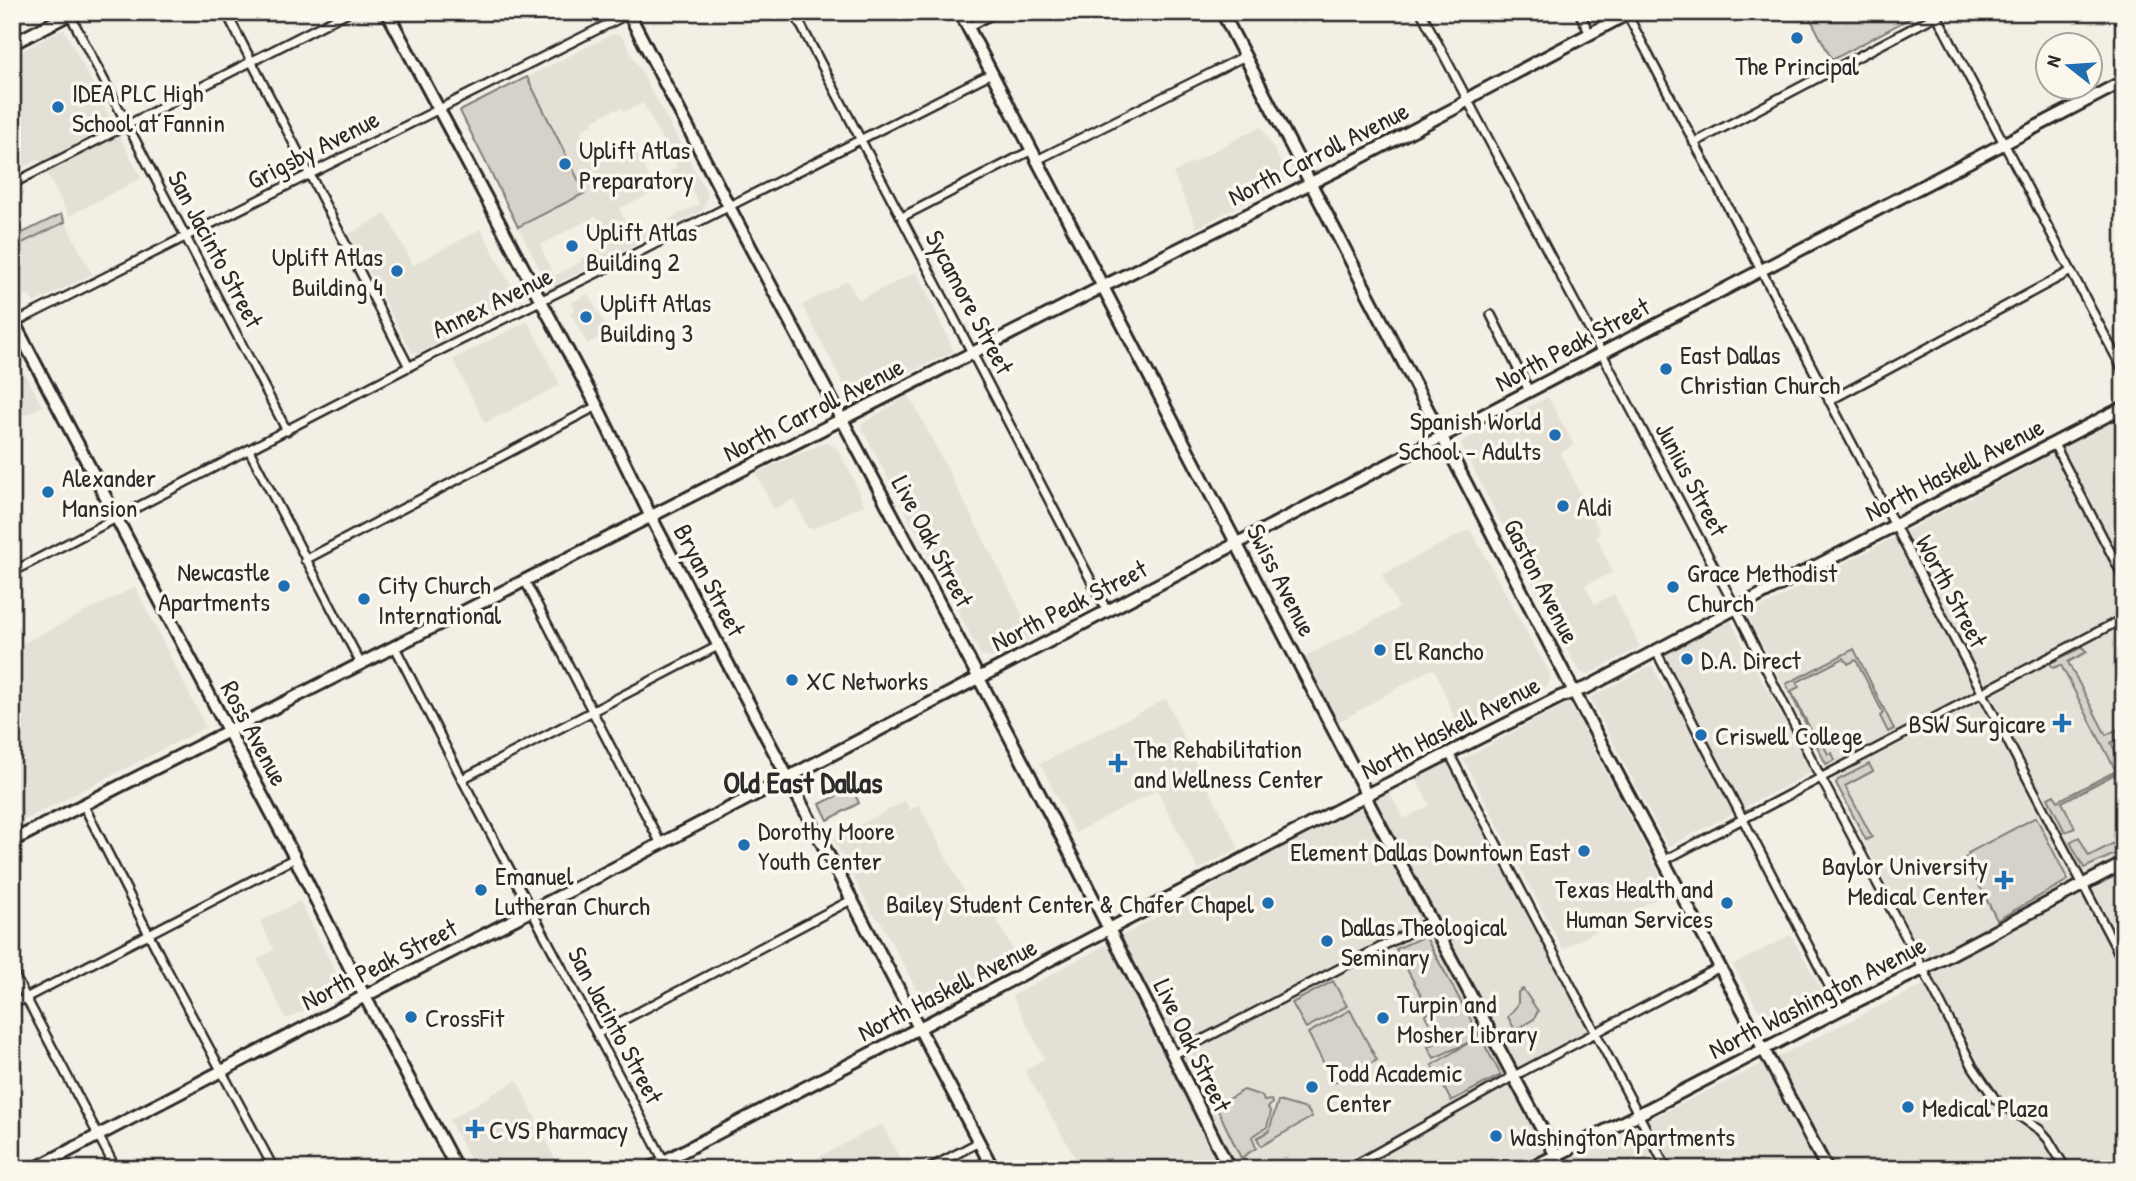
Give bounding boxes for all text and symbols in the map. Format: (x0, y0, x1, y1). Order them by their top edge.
marker: The Principal (1789, 30, 1805, 46)
north arrow (2035, 32, 2104, 102)
place label: The Principal (1735, 48, 1859, 83)
text: N (2039, 52, 2067, 70)
place label: IDEA PLC High School at Fannin (72, 75, 225, 140)
street label: North Carroll Avenue (1222, 92, 1414, 214)
marker: IDEA PLC High School at Fannin (50, 99, 66, 115)
street label: Grigsby Avenue (241, 101, 385, 197)
place label: Uplift Atlas Preparatory (579, 132, 694, 197)
marker: Uplift Atlas Preparatory (557, 156, 573, 172)
street label: San Jacinto Street (160, 164, 273, 335)
place label: Uplift Atlas Building 2 (586, 214, 697, 279)
street label: Sycamore Street (917, 224, 1023, 381)
marker: Uplift Atlas Building 2 (564, 238, 580, 254)
place label: Uplift Atlas Building 4 (272, 239, 383, 304)
street label: Annex Avenue (426, 258, 558, 346)
marker: Uplift Atlas Building 4 (389, 263, 405, 279)
place label: Uplift Atlas Building 3 (600, 285, 711, 350)
street label: North Peak Street (1489, 288, 1656, 399)
marker: Uplift Atlas Building 3 (578, 309, 594, 325)
place label: East Dallas Christian Church (1680, 337, 1840, 402)
street label: North Carroll Avenue (717, 348, 909, 470)
marker: East Dallas Christian Church (1658, 361, 1674, 377)
place label: Spanish World School - Adults (1399, 403, 1541, 468)
street label: North Haskell Avenue (1858, 409, 2050, 529)
street label: Junius Street (1647, 416, 1737, 543)
marker: Spanish World School - Adults (1547, 427, 1563, 443)
place label: Alexander Mansion (62, 460, 156, 525)
street label: Live Oak Street (884, 469, 983, 614)
marker: Alexander Mansion (40, 484, 56, 500)
place label: Aldi (1577, 489, 1613, 524)
marker: Aldi (1555, 498, 1571, 514)
street label: Gaston Avenue (1496, 513, 1588, 649)
street label: Bryan Street (666, 518, 755, 643)
street label: Swiss Avenue (1239, 518, 1325, 642)
street label: Worth Street (1908, 529, 1997, 654)
street label: North Peak Street (985, 550, 1154, 659)
place label: Newcastle Apartments (158, 554, 270, 619)
place label: Grace Methodist Church (1687, 555, 1838, 620)
place label: City Church International (378, 567, 501, 632)
marker: Newcastle Apartments (276, 578, 292, 594)
marker: Grace Methodist Church (1665, 579, 1681, 595)
marker: City Church International (356, 591, 372, 607)
place label: El Rancho (1394, 633, 1484, 668)
marker: El Rancho (1372, 642, 1388, 658)
place label: D.A. Direct (1701, 642, 1802, 677)
marker: D.A. Direct (1679, 651, 1695, 667)
place label: XC Networks (806, 663, 928, 698)
street label: North Haskell Avenue (1354, 667, 1546, 787)
marker: XC Networks (784, 672, 800, 688)
street label: Ross Avenue (213, 674, 297, 792)
place label: BSW Surgicare (1909, 706, 2046, 741)
marker: BSW Surgicare (2052, 713, 2072, 733)
place label: Criswell College (1715, 718, 1863, 753)
marker: Criswell College (1693, 727, 1709, 743)
place label: The Rehabilitation and Wellness Center (1134, 731, 1323, 796)
marker: The Rehabilitation and Wellness Center (1108, 753, 1128, 773)
district label: Old East Dallas (723, 762, 883, 802)
place label: Dorothy Moore Youth Center (758, 813, 895, 878)
place label: Element Dallas Downtown East (1290, 834, 1571, 869)
marker: Dorothy Moore Youth Center (736, 837, 752, 853)
marker: Element Dallas Downtown East (1576, 843, 1592, 859)
place label: Baylor University Medical Center (1822, 848, 1988, 913)
place label: Emanuel Lutheran Church (495, 858, 650, 923)
marker: Baylor University Medical Center (1994, 870, 2014, 890)
place label: Texas Health and Human Services (1555, 871, 1713, 936)
marker: Emanuel Lutheran Church (473, 882, 489, 898)
place label: Bailey Student Center & Chafer Chapel (886, 886, 1254, 921)
marker: Bailey Student Center & Chafer Chapel (1260, 895, 1276, 911)
marker: Texas Health and Human Services (1719, 895, 1735, 911)
street label: North Peak Street (295, 909, 464, 1018)
place label: Dallas Theological Seminary (1341, 909, 1507, 974)
street label: North Washington Avenue (1702, 927, 1932, 1067)
street label: North Haskell Avenue (851, 929, 1043, 1049)
marker: Dallas Theological Seminary (1319, 933, 1335, 949)
street label: San Jacinto Street (560, 940, 673, 1111)
street label: Live Oak Street (1146, 973, 1241, 1118)
place label: Turpin and Mosher Library (1397, 986, 1538, 1051)
place label: CrossFit (425, 1000, 505, 1035)
marker: CrossFit (403, 1009, 419, 1025)
marker: Turpin and Mosher Library (1375, 1010, 1391, 1026)
place label: Todd Academic Center (1326, 1055, 1462, 1120)
marker: Todd Academic Center (1304, 1079, 1320, 1095)
place label: Medical Plaza (1922, 1090, 2048, 1125)
marker: Medical Plaza (1900, 1099, 1916, 1115)
place label: CVS Pharmacy (489, 1112, 628, 1147)
place label: Washington Apartments (1510, 1119, 1735, 1154)
marker: CVS Pharmacy (467, 1121, 483, 1137)
marker: Washington Apartments (1488, 1128, 1504, 1144)

